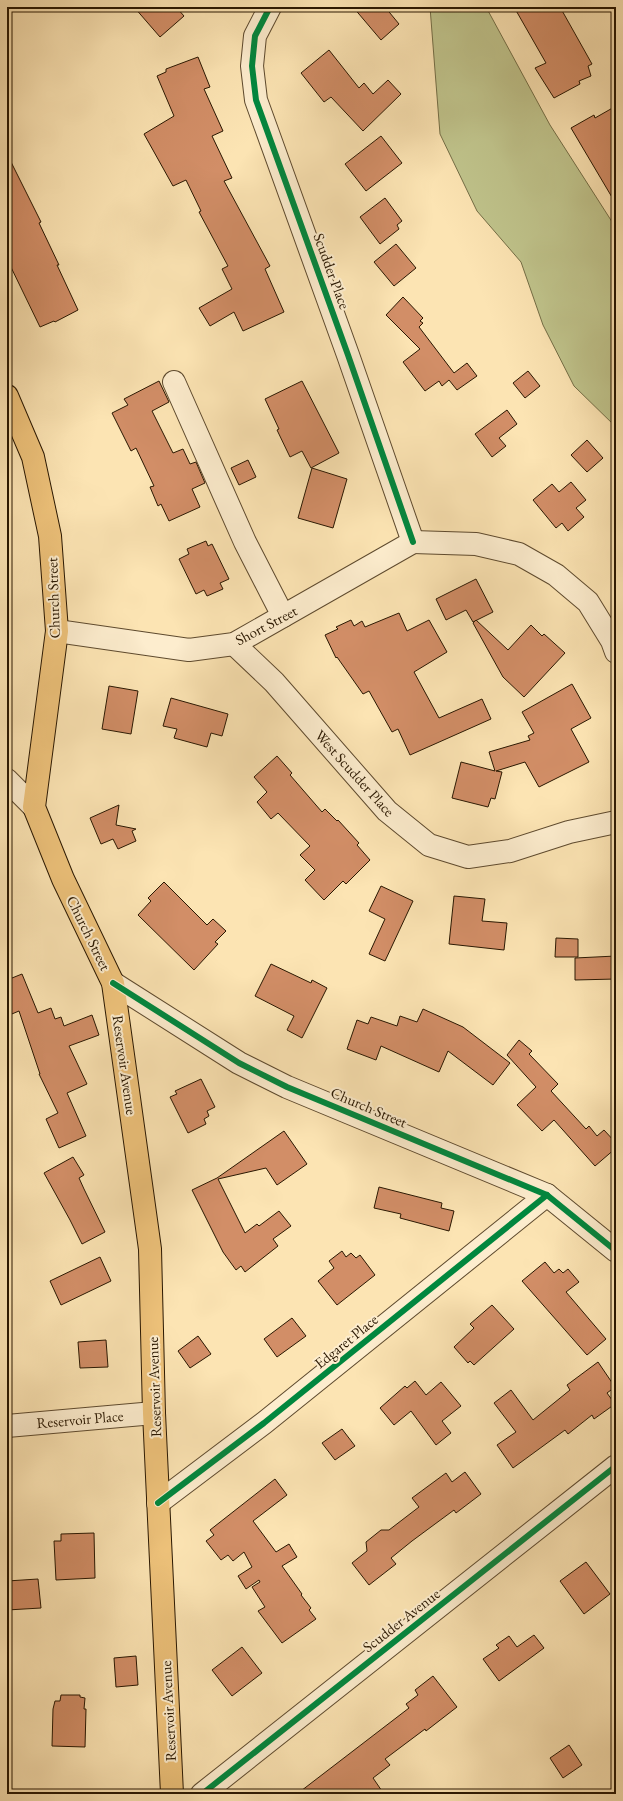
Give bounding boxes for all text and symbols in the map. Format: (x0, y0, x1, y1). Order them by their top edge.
street label: Scudder Place (309, 230, 355, 312)
street label: Church Street (42, 557, 64, 639)
street label: Short Street (232, 601, 301, 649)
street label: West Scudder Place (311, 726, 399, 820)
street label: Church Street (63, 892, 115, 974)
street label: Reservoir Avenue (109, 1014, 141, 1116)
street label: Church Street (328, 1082, 410, 1132)
street label: Edgaret Place (310, 1310, 382, 1372)
street label: Reservoir Avenue (143, 1336, 165, 1438)
street label: Reservoir Place (36, 1406, 124, 1432)
street label: Scudder Avenue (358, 1584, 444, 1656)
street label: Reservoir Avenue (156, 1660, 180, 1762)

